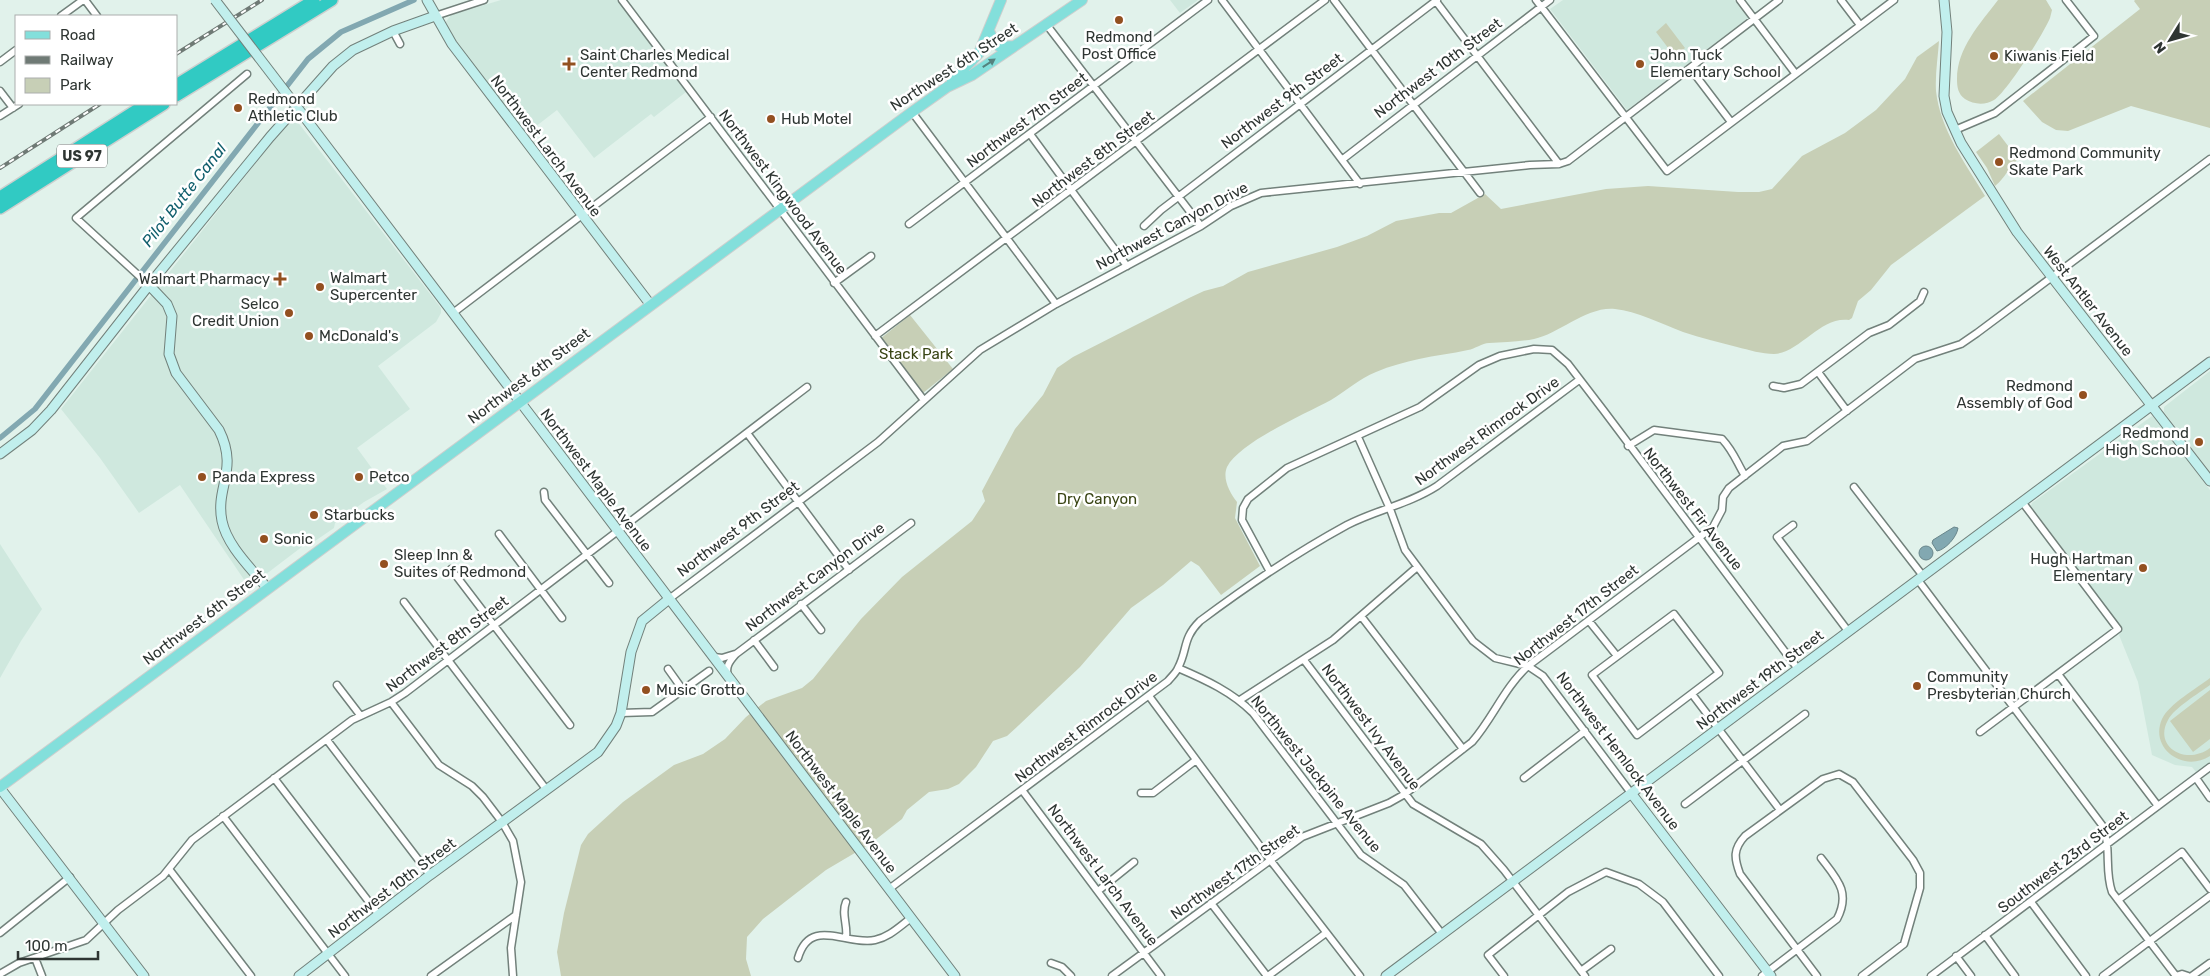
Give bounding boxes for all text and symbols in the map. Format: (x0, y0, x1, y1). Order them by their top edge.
marker: Redmond Post Office (1113, 14, 1125, 26)
street label: Northwest 10th Street (1371, 14, 1505, 122)
legend (15, 15, 178, 105)
north arrow (2145, 15, 2195, 65)
street label: Northwest 6th Street (887, 19, 1021, 115)
text: Road (60, 26, 96, 44)
place label: Redmond Post Office (1082, 28, 1157, 63)
text: N (2150, 38, 2170, 57)
place label: Saint Charles Medical Center Redmond (580, 46, 729, 81)
place label: John Tuck Elementary School (1650, 46, 1781, 81)
place label: Kiwanis Field (2004, 47, 2094, 65)
street label: Northwest 9th Street (1217, 49, 1347, 153)
marker: Kiwanis Field (1988, 50, 2000, 62)
text: Railway (60, 51, 114, 69)
marker: Saint Charles Medical Center Redmond (562, 57, 576, 71)
marker: John Tuck Elementary School (1634, 58, 1646, 70)
one-way arrow (983, 59, 996, 68)
street label: Northwest 7th Street (963, 69, 1091, 171)
street label: Northwest Larch Avenue (487, 72, 605, 220)
text: Park (60, 76, 91, 94)
place label: Redmond Athletic Club (248, 90, 338, 125)
marker: Redmond Athletic Club (232, 102, 244, 114)
street label: Northwest Kingwood Avenue (715, 106, 851, 278)
street label: Northwest 8th Street (1028, 107, 1158, 211)
place label: Hub Motel (781, 110, 852, 128)
marker: Hub Motel (765, 113, 777, 125)
water label: Pilot Butte Canal (138, 139, 231, 250)
road number: US 97 (57, 144, 107, 168)
place label: Redmond Community Skate Park (2009, 144, 2161, 179)
marker: Redmond Community Skate Park (1993, 156, 2005, 168)
street label: Northwest Canyon Drive (1093, 178, 1251, 274)
street label: West Antler Avenue (2039, 242, 2137, 360)
place label: Walmart Supercenter (330, 269, 417, 304)
place label: Walmart Pharmacy (139, 270, 270, 288)
marker: Walmart Pharmacy (274, 273, 286, 285)
marker: Walmart Supercenter (314, 281, 326, 293)
place label: Selco Credit Union (192, 295, 279, 330)
marker: Selco Credit Union (283, 307, 295, 319)
street label: Northwest 6th Street (464, 324, 594, 428)
place label: McDonald's (319, 327, 399, 345)
marker: McDonald's (303, 330, 315, 342)
park label: Stack Park (879, 345, 953, 363)
street label: Northwest Rimrock Drive (1411, 373, 1563, 489)
place label: Redmond Assembly of God (1956, 377, 2073, 412)
marker: Redmond Assembly of God (2077, 389, 2089, 401)
street label: Northwest Maple Avenue (536, 405, 656, 555)
place label: Redmond High School (2105, 424, 2189, 459)
marker: Redmond High School (2193, 436, 2205, 448)
street label: Northwest Fir Avenue (1640, 444, 1746, 574)
place label: Panda Express (212, 468, 315, 486)
place label: Petco (369, 468, 410, 486)
marker: Panda Express (196, 471, 208, 483)
marker: Petco (353, 471, 365, 483)
street label: Northwest 9th Street (673, 477, 803, 581)
park label: Dry Canyon (1057, 490, 1137, 508)
place label: Starbucks (324, 506, 395, 524)
marker: Starbucks (308, 509, 320, 521)
street label: Northwest Canyon Drive (742, 519, 888, 635)
place label: Sonic (274, 530, 313, 548)
marker: Sonic (258, 533, 270, 545)
place label: Sleep Inn & Suites of Redmond (394, 546, 526, 581)
place label: Hugh Hartman Elementary (2030, 550, 2133, 585)
marker: Sleep Inn & Suites of Redmond (378, 558, 390, 570)
street label: Northwest 17th Street (1510, 561, 1642, 669)
marker: Hugh Hartman Elementary (2137, 562, 2149, 574)
street label: Northwest 6th Street (139, 565, 269, 669)
street label: Northwest 8th Street (382, 592, 512, 696)
street label: Northwest 19th Street (1693, 626, 1827, 734)
street label: Northwest Ivy Avenue (1318, 660, 1424, 794)
street label: Northwest Rimrock Drive (1011, 668, 1161, 786)
street label: Northwest Hemlock Avenue (1553, 668, 1683, 834)
place label: Community Presbyterian Church (1927, 668, 2071, 703)
marker: Community Presbyterian Church (1911, 680, 1923, 692)
place label: Music Grotto (656, 681, 745, 699)
marker: Music Grotto (640, 684, 652, 696)
street label: Northwest Jackpine Avenue (1247, 692, 1385, 856)
street label: Northwest Maple Avenue (781, 727, 901, 877)
street label: Northwest Larch Avenue (1044, 801, 1162, 949)
street label: Southwest 23rd Street (1994, 807, 2132, 917)
street label: Northwest 17th Street (1167, 821, 1303, 923)
street label: Northwest 10th Street (325, 834, 459, 942)
scale bar (18, 928, 98, 960)
text: 100 m (25, 937, 67, 955)

